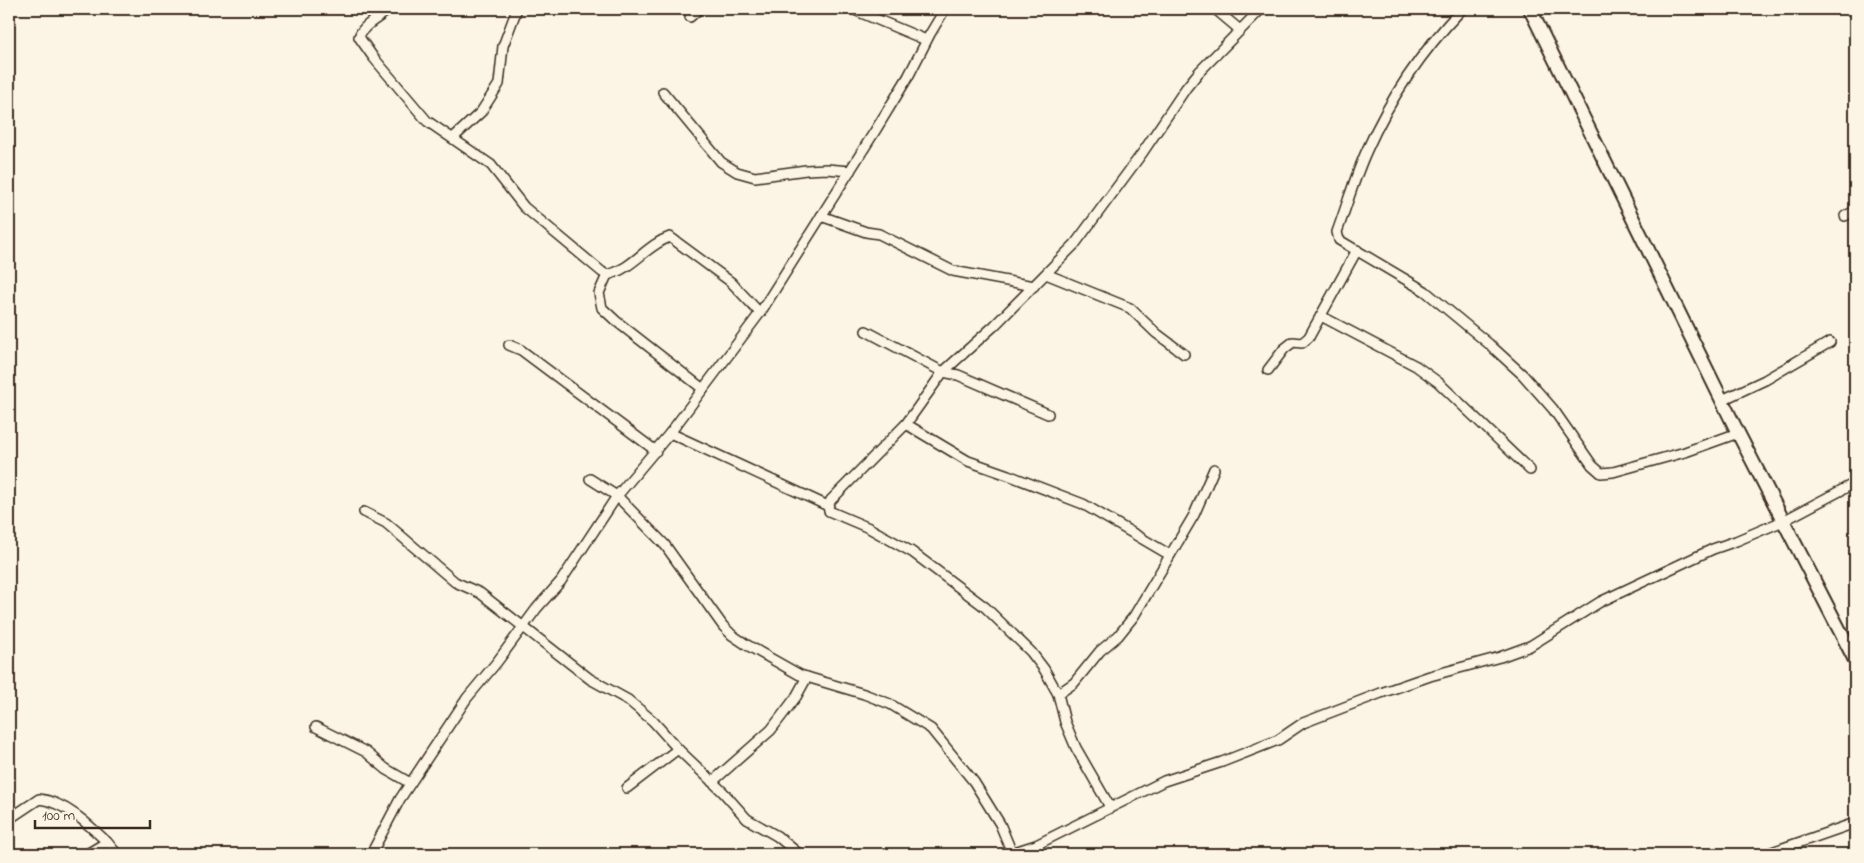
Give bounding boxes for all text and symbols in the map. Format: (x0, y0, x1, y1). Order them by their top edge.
scale bar (35, 798, 150, 830)
text: 100 m (42, 805, 75, 827)

